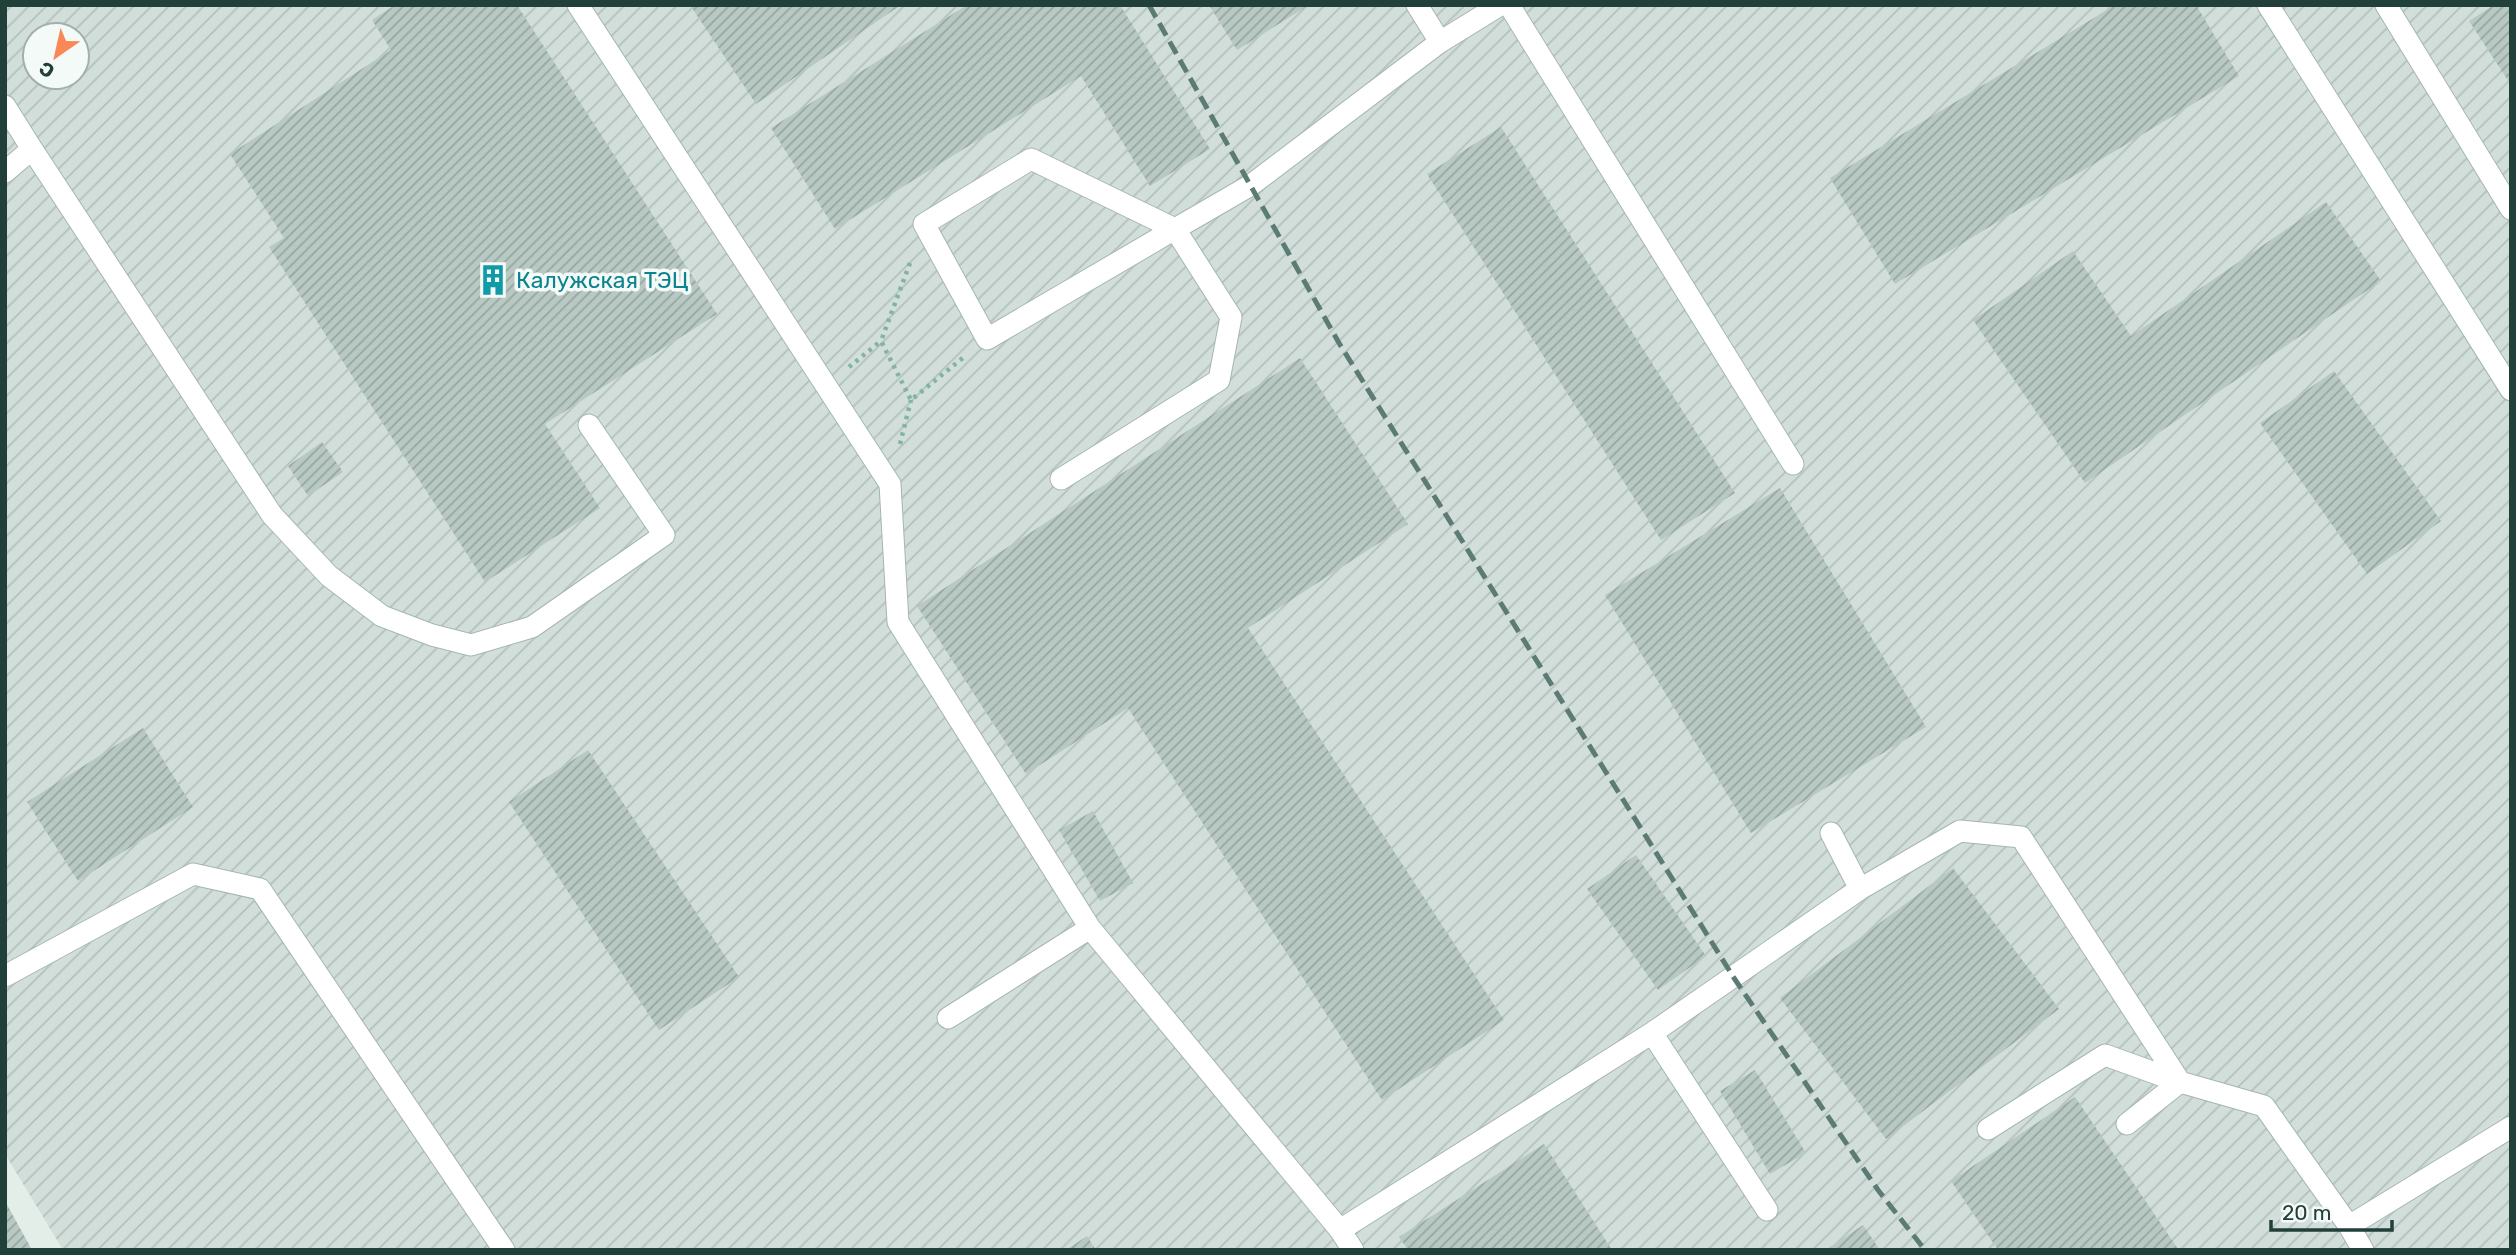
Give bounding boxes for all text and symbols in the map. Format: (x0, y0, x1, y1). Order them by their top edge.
north arrow (21, 21, 91, 91)
text: С (35, 56, 59, 83)
building icon: Калужская ТЭЦ (476, 263, 510, 297)
place label: Калужская ТЭЦ (516, 266, 689, 294)
scale bar (2271, 1188, 2392, 1232)
text: 20 m (2282, 1200, 2331, 1225)

